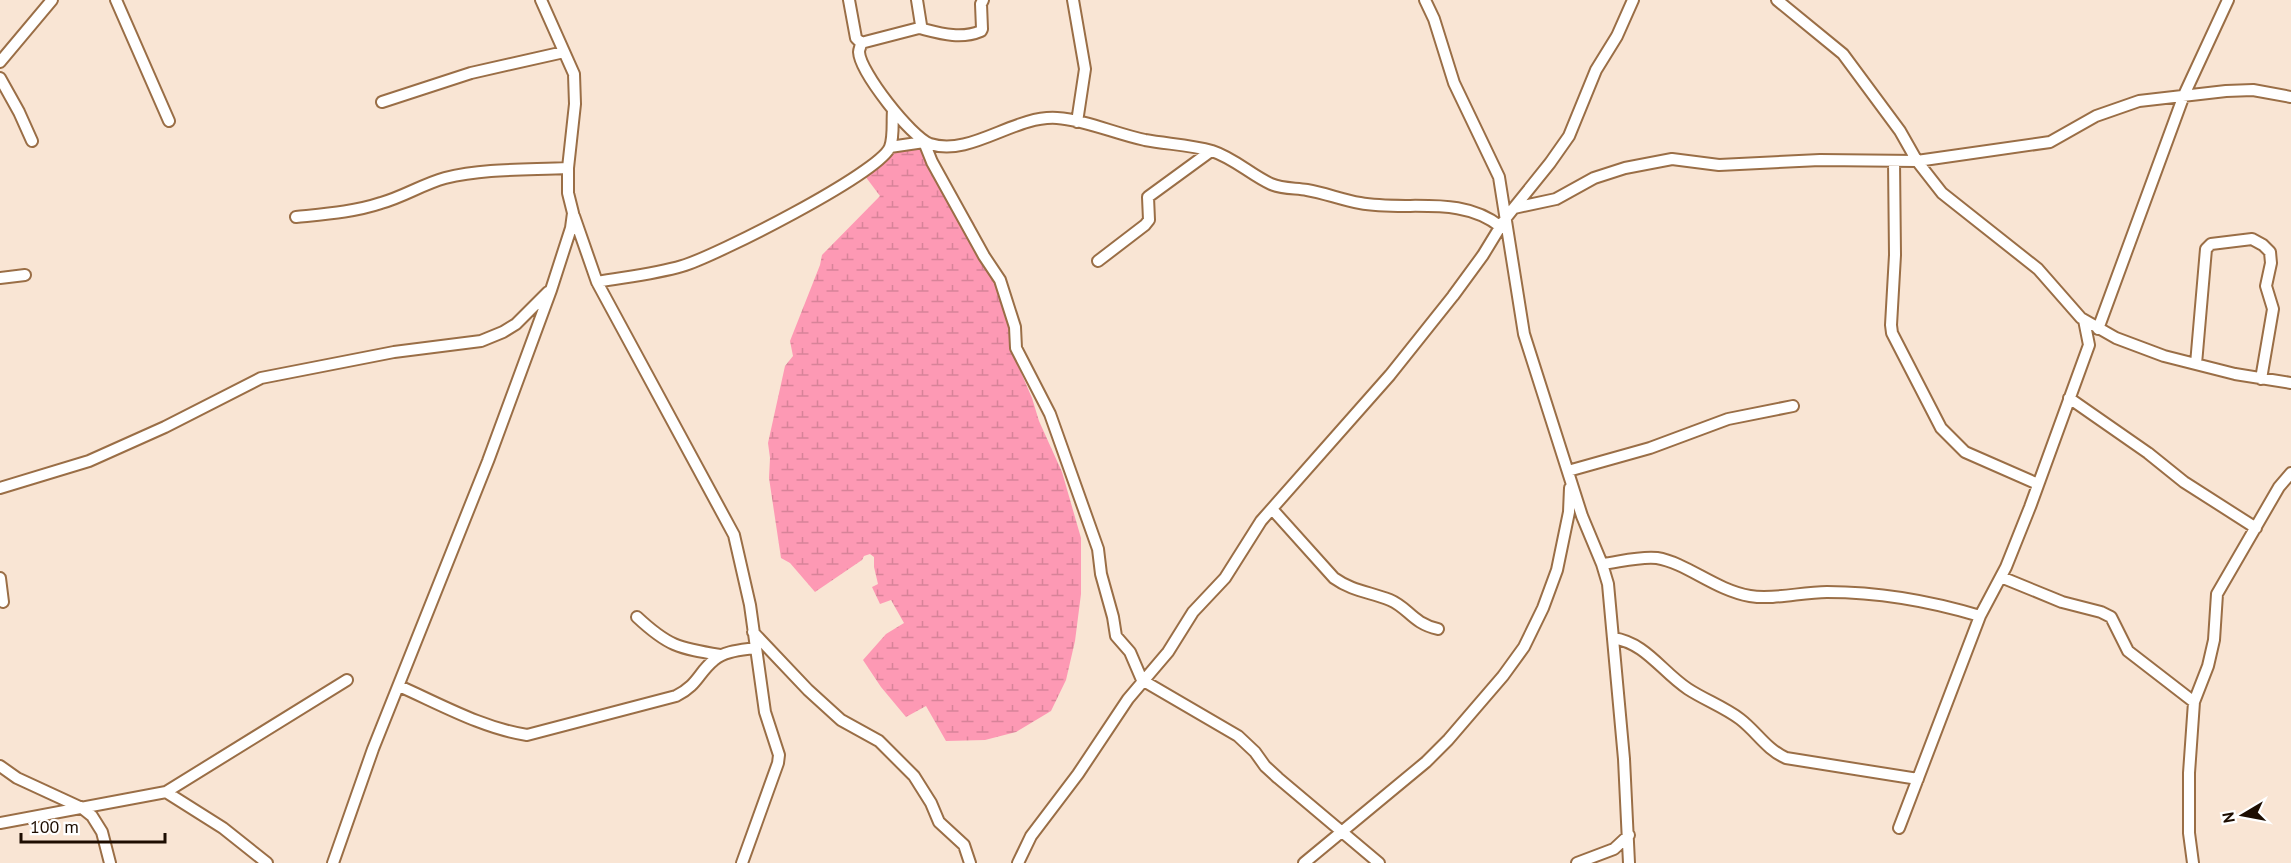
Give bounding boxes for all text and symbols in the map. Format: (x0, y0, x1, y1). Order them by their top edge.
north arrow (2213, 785, 2273, 845)
scale bar (21, 806, 165, 844)
text: N (2217, 811, 2239, 825)
text: 100 m (30, 815, 79, 838)

